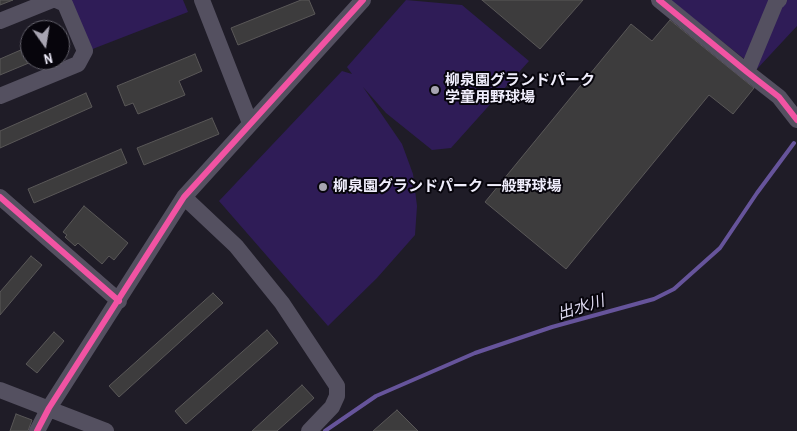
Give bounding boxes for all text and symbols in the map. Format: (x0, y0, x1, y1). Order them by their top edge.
north arrow (20, 20, 70, 70)
text: N (42, 49, 54, 68)
place label: 柳泉園グランドパーク 学童用野球場 (445, 72, 595, 107)
marker: 柳泉園グランドパーク 学童用野球場 (429, 84, 441, 96)
place label: 柳泉園グランドパーク 一般野球場 (333, 178, 561, 196)
marker: 柳泉園グランドパーク 一般野球場 (317, 181, 329, 193)
water label: 出水川 (555, 292, 607, 324)

